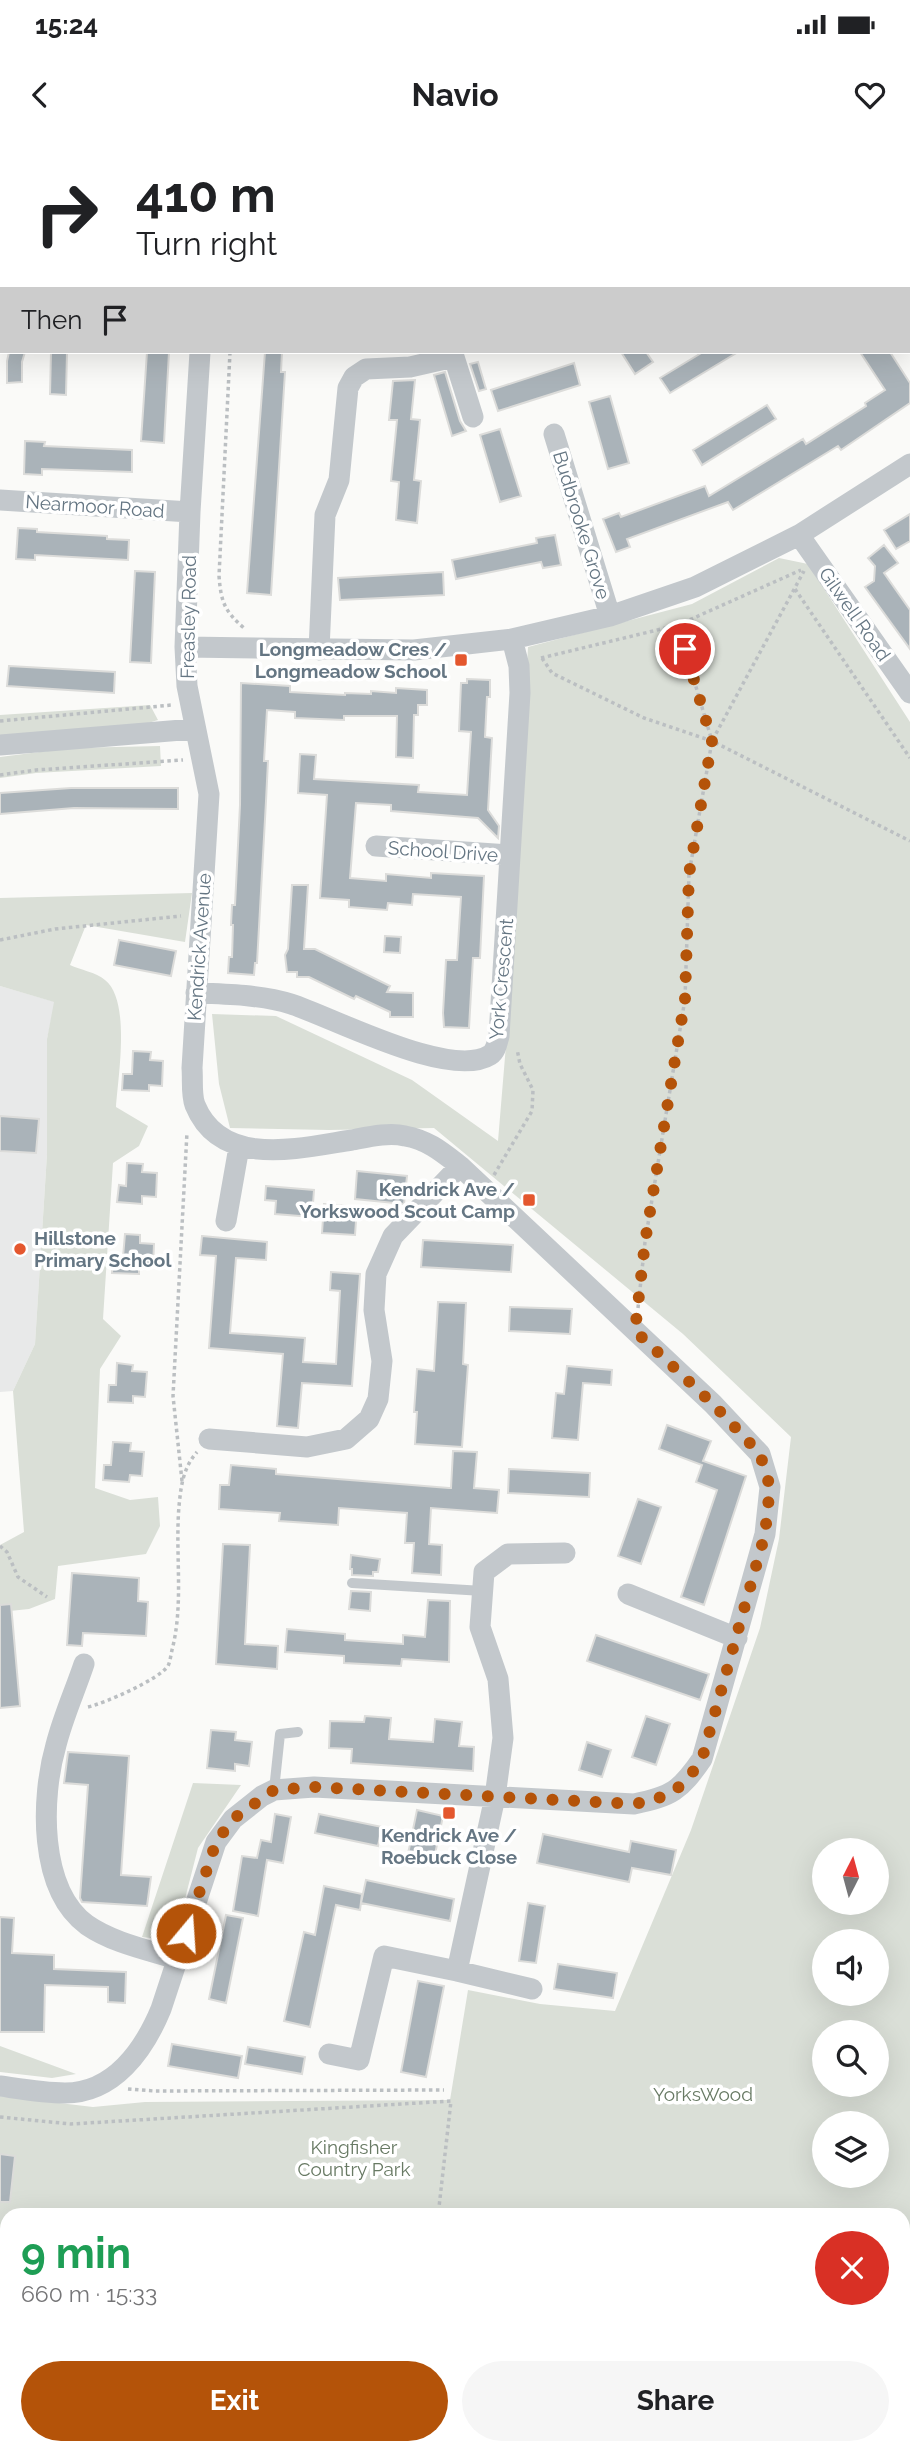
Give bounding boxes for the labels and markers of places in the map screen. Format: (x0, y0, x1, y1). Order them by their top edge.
pin (655, 619, 715, 679)
place label: Longmeadow Cres / Longmeadow School (255, 638, 448, 682)
marker: Longmeadow Cres / Longmeadow School (453, 652, 469, 668)
place label: Kendrick Ave / Yorkswood Scout Camp (299, 1178, 515, 1222)
marker: Kendrick Ave / Yorkswood Scout Camp (521, 1192, 537, 1208)
place label: Hillstone Primary School (34, 1227, 172, 1271)
marker: Hillstone Primary School (12, 1241, 28, 1257)
marker: Kendrick Ave / Roebuck Close (441, 1805, 457, 1821)
place label: Kendrick Ave / Roebuck Close (381, 1824, 517, 1868)

